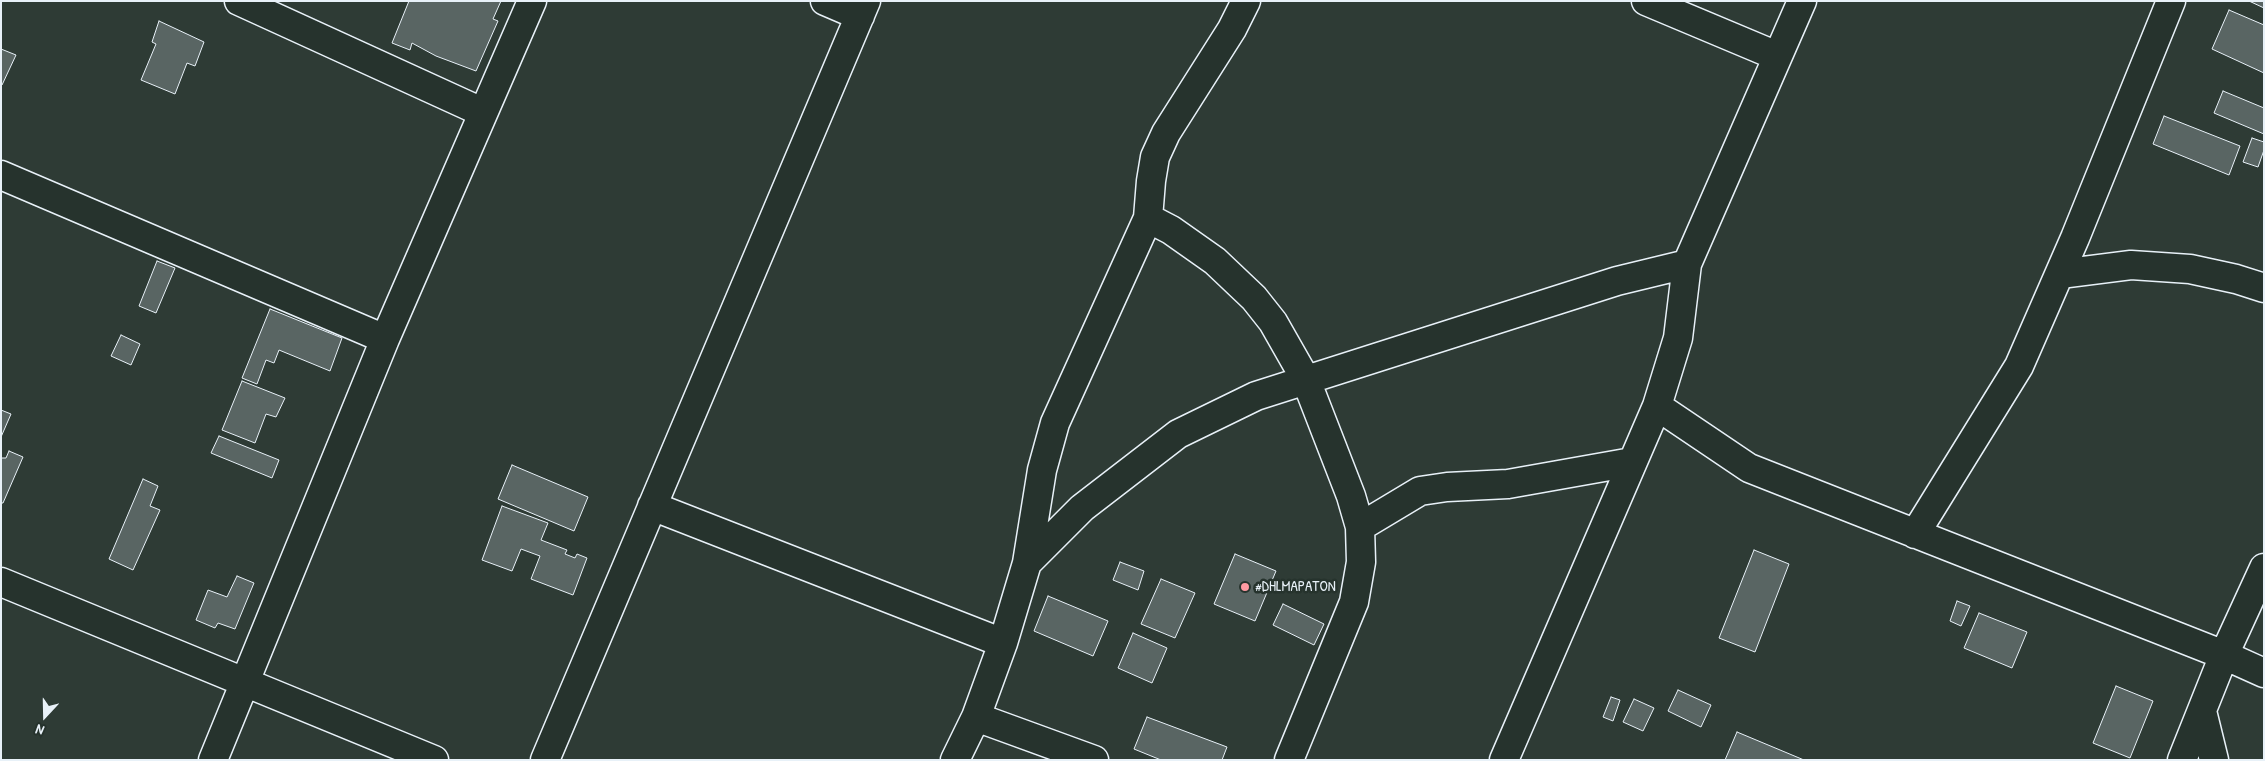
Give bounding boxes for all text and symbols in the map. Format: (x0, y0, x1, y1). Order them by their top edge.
place label: #DHLMAPATON (1255, 578, 1336, 596)
marker: #DHLMAPATON (1239, 581, 1251, 593)
north arrow (20, 691, 70, 741)
text: N (33, 720, 46, 741)

